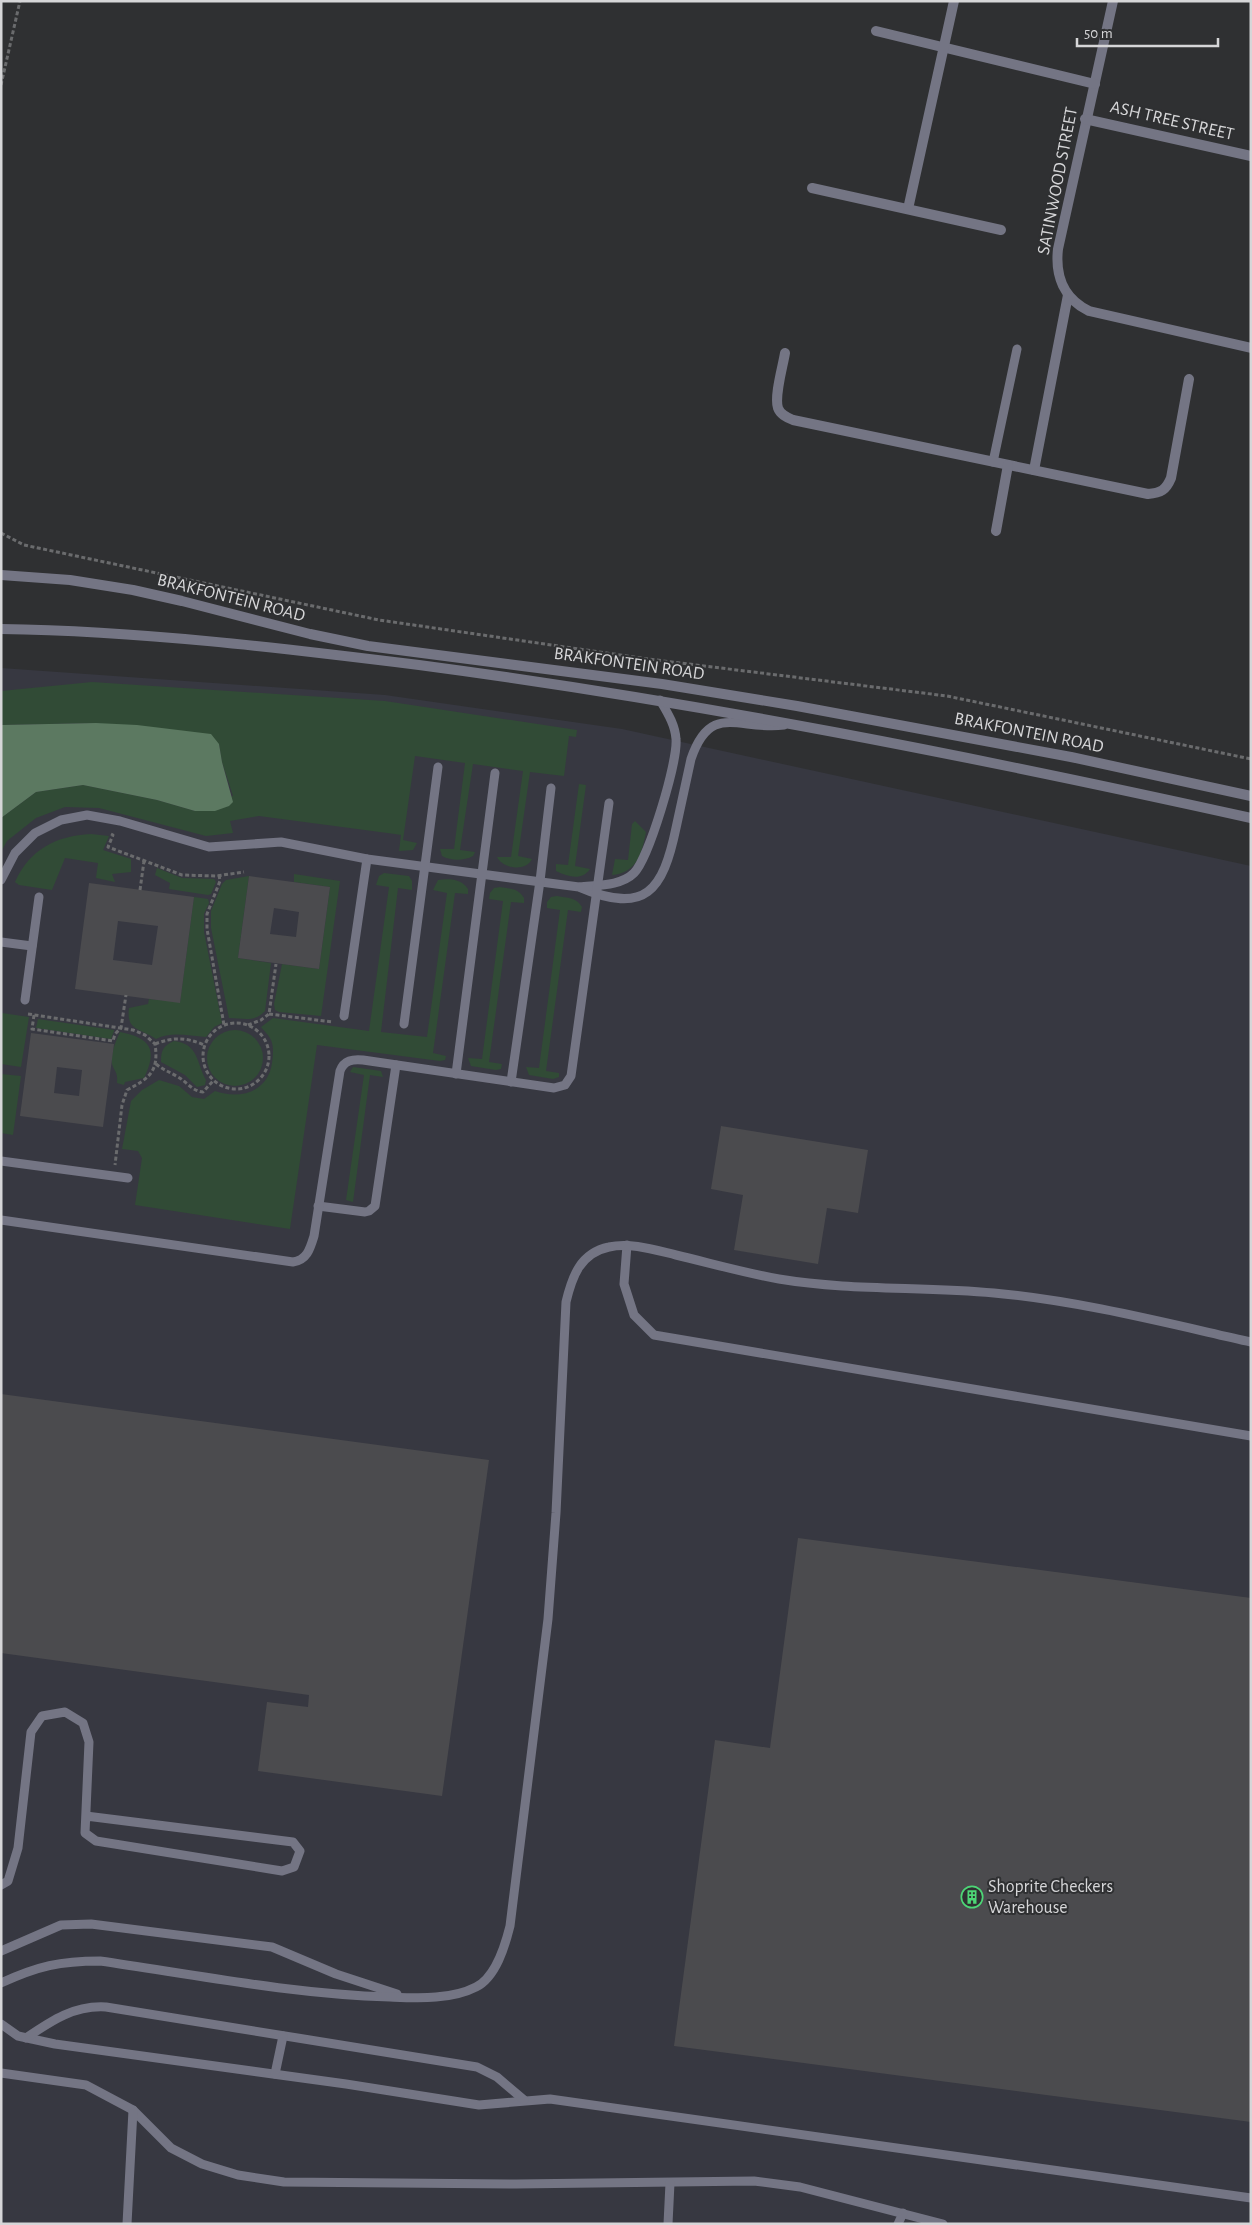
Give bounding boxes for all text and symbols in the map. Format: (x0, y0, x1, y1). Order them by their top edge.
scale bar (1077, 15, 1218, 47)
text: 50 m (1084, 26, 1113, 41)
street label: ASH TREE STREET (1108, 98, 1236, 144)
street label: SATINWOOD STREET (1035, 106, 1081, 256)
street label: BRAKFONTEIN ROAD (155, 571, 307, 625)
street label: BRAKFONTEIN ROAD (553, 645, 705, 683)
street label: BRAKFONTEIN ROAD (953, 710, 1105, 756)
place label: Shoprite Checkers Warehouse (988, 1878, 1113, 1917)
building icon: Shoprite Checkers Warehouse (960, 1885, 984, 1909)

